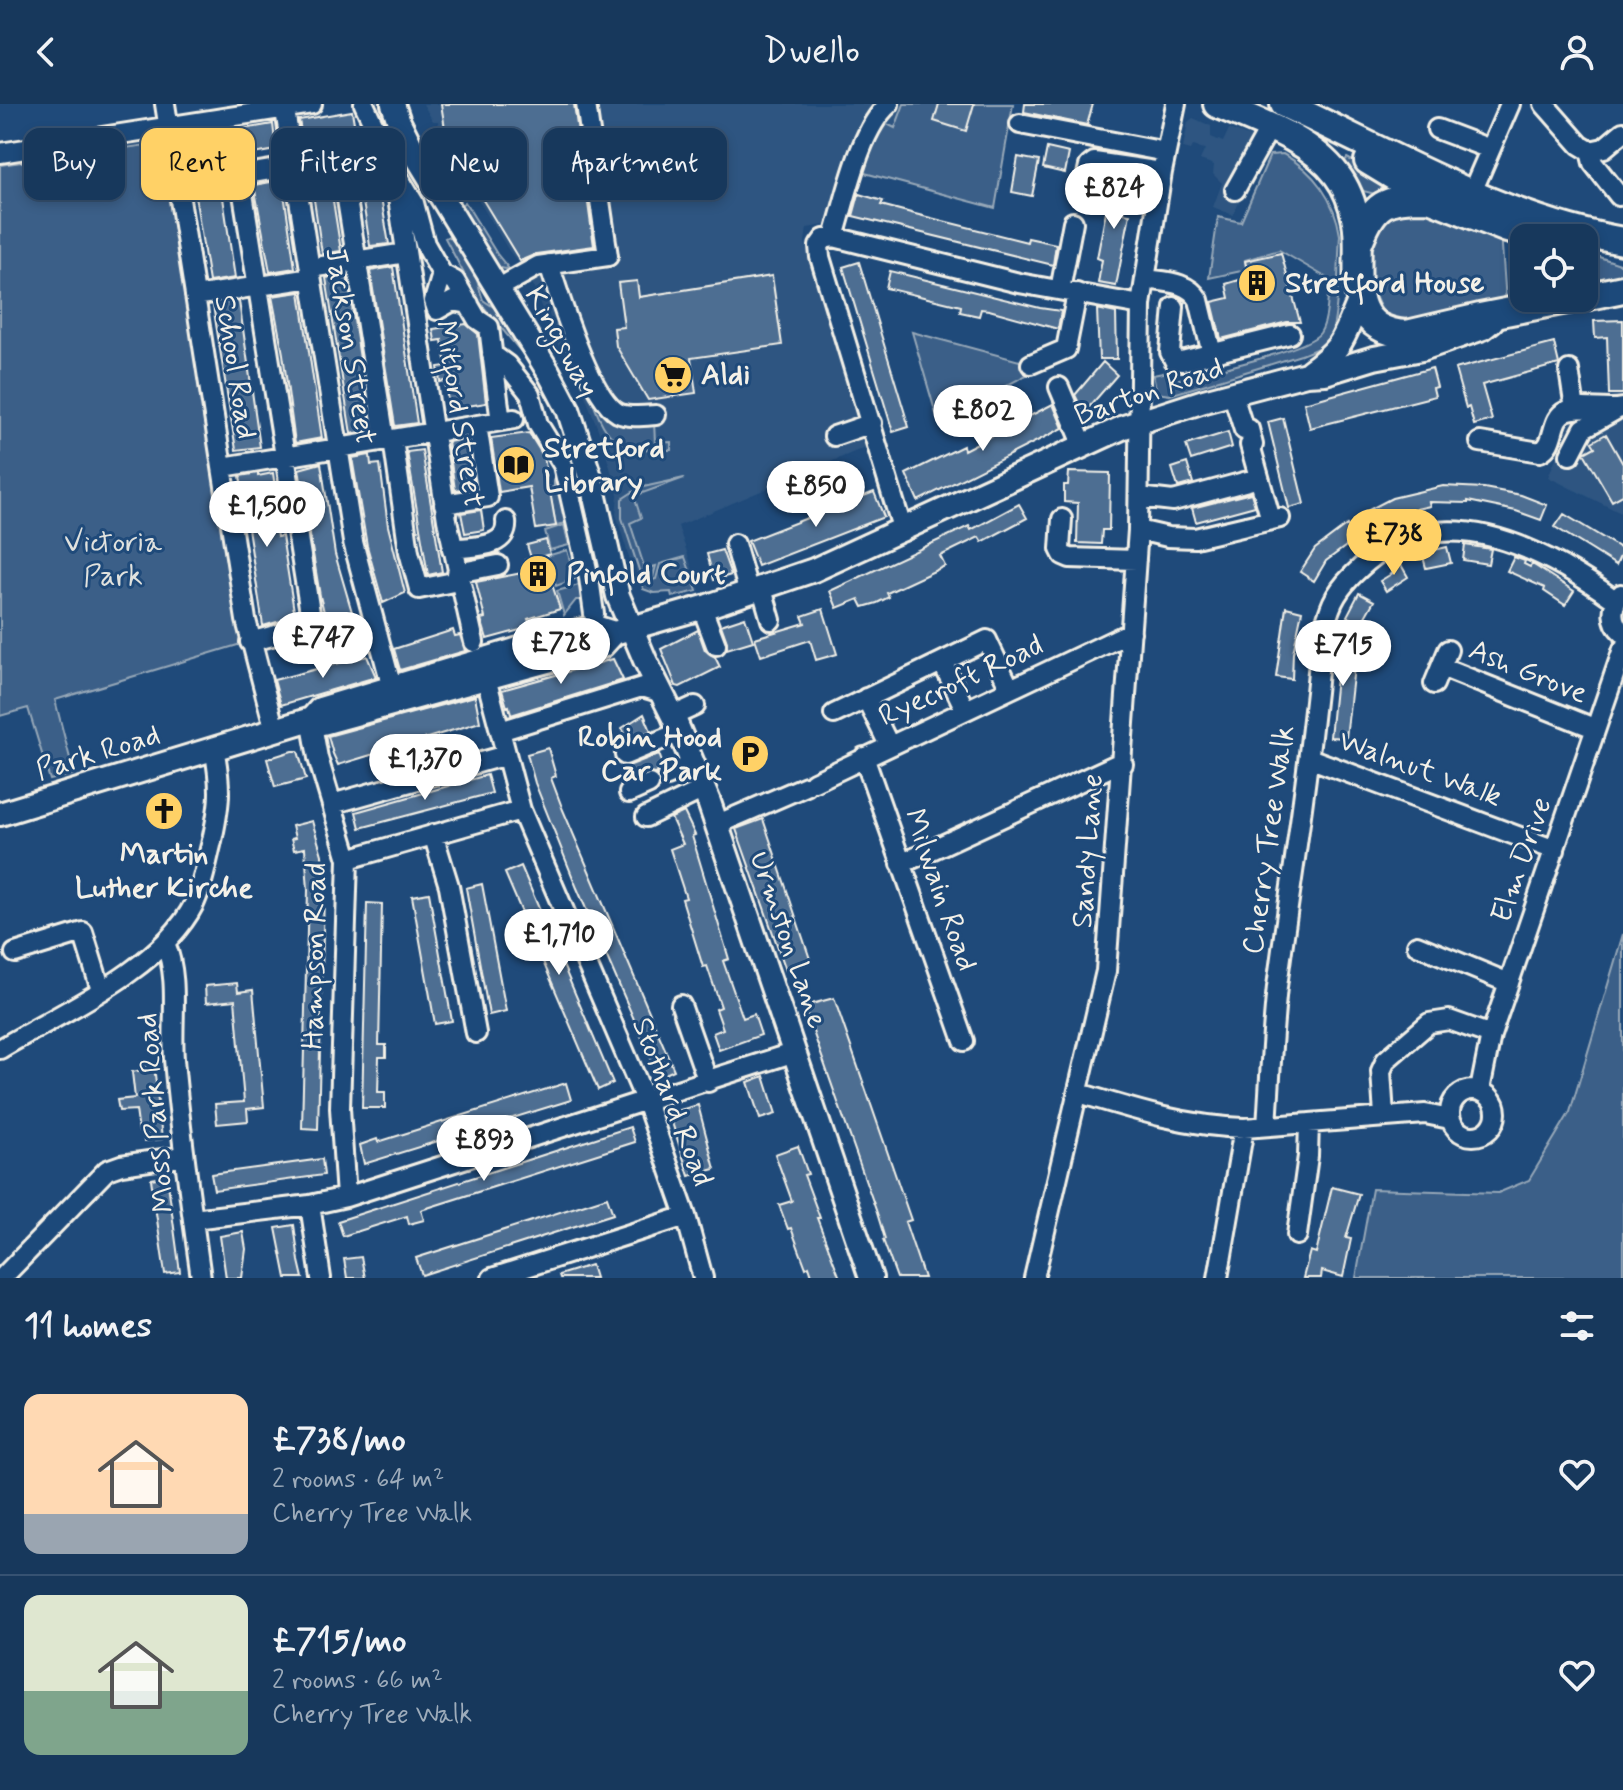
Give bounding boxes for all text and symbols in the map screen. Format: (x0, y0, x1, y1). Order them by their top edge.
text: Dwello (763, 29, 860, 76)
icon: back (24, 30, 68, 74)
icon: person (1555, 30, 1599, 74)
chip: Buy (24, 128, 125, 200)
chip: Rent (141, 128, 255, 200)
chip: Filters (271, 128, 405, 200)
chip: New (421, 128, 527, 200)
chip: Apartment (543, 128, 727, 200)
pin: £824 (1067, 163, 1161, 231)
text: £824 (1083, 172, 1145, 206)
map controls (1510, 224, 1598, 312)
button: locate (1510, 224, 1598, 312)
street label: Jackson Street (315, 244, 385, 448)
building icon: Stretford House (1236, 262, 1278, 304)
place label: Stretford House (1285, 264, 1484, 306)
street label: Kingsway (513, 279, 607, 406)
street label: School Road (204, 292, 266, 442)
street label: Mitford Street (423, 318, 493, 511)
street label: Barton Road (1069, 348, 1229, 436)
supermarket icon: Aldi (652, 354, 694, 396)
place label: Aldi (701, 356, 750, 395)
pin: £802 (936, 385, 1030, 453)
text: £802 (951, 394, 1015, 428)
place label: Stretford Library (544, 429, 665, 502)
library icon: Stretford Library (495, 444, 537, 486)
pin: £850 (769, 461, 863, 529)
text: £850 (785, 470, 847, 504)
pin: £1,500 (202, 481, 332, 549)
text: £1,500 (227, 490, 307, 524)
pin: £738 (1347, 509, 1441, 577)
text: £738 (1364, 518, 1424, 552)
park label: Victoria Park (64, 523, 163, 596)
building icon: Pinfold Court (517, 553, 559, 595)
place label: Pinfold Court (566, 555, 726, 597)
pin: £747 (276, 612, 370, 680)
pin: £728 (514, 618, 608, 686)
pin: £715 (1296, 620, 1390, 688)
text: £747 (291, 621, 355, 655)
street label: Ryecroft Road (872, 626, 1050, 736)
text: £728 (530, 627, 592, 661)
text: £715 (1313, 629, 1373, 663)
street label: Ash Grove (1463, 631, 1593, 713)
street label: Park Road (31, 716, 165, 790)
place label: Robin Hood Car Park (578, 718, 722, 791)
street label: Walnut Walk (1333, 721, 1507, 817)
street label: Cherry Tree Walk (1234, 723, 1304, 957)
parking icon: Robin Hood Car Park (729, 733, 771, 775)
pin: £1,370 (360, 734, 490, 802)
text: £1,370 (387, 743, 463, 777)
street label: Sandy Lane (1063, 772, 1113, 930)
church icon: Martin Luther Kirche (143, 790, 185, 832)
street label: Elm Drive (1482, 792, 1562, 928)
street label: Milwain Road (894, 804, 986, 976)
place label: Martin Luther Kirche (75, 835, 253, 908)
street label: Urmston Lane (739, 846, 837, 1034)
street label: Hampson Road (294, 862, 336, 1050)
pin: £1,710 (494, 909, 624, 977)
text: £1,710 (522, 918, 596, 952)
street label: Moss Park Road (128, 1012, 184, 1214)
street label: Stothard Road (622, 1012, 722, 1192)
pin: £893 (437, 1115, 531, 1183)
text: £893 (454, 1124, 514, 1158)
text: 11 homes (24, 1304, 152, 1349)
icon: filters (1555, 1304, 1599, 1348)
text: £738/mo (272, 1418, 406, 1463)
icon: home (88, 1426, 184, 1522)
icon: heart (1555, 1452, 1599, 1496)
text: 2 rooms · 64 m² (272, 1463, 444, 1497)
text: Cherry Tree Walk (272, 1497, 472, 1531)
text: £715/mo (272, 1619, 406, 1664)
icon: home (88, 1627, 184, 1723)
icon: heart (1555, 1653, 1599, 1697)
text: 2 rooms · 66 m² (272, 1664, 443, 1698)
text: Cherry Tree Walk (272, 1698, 472, 1732)

